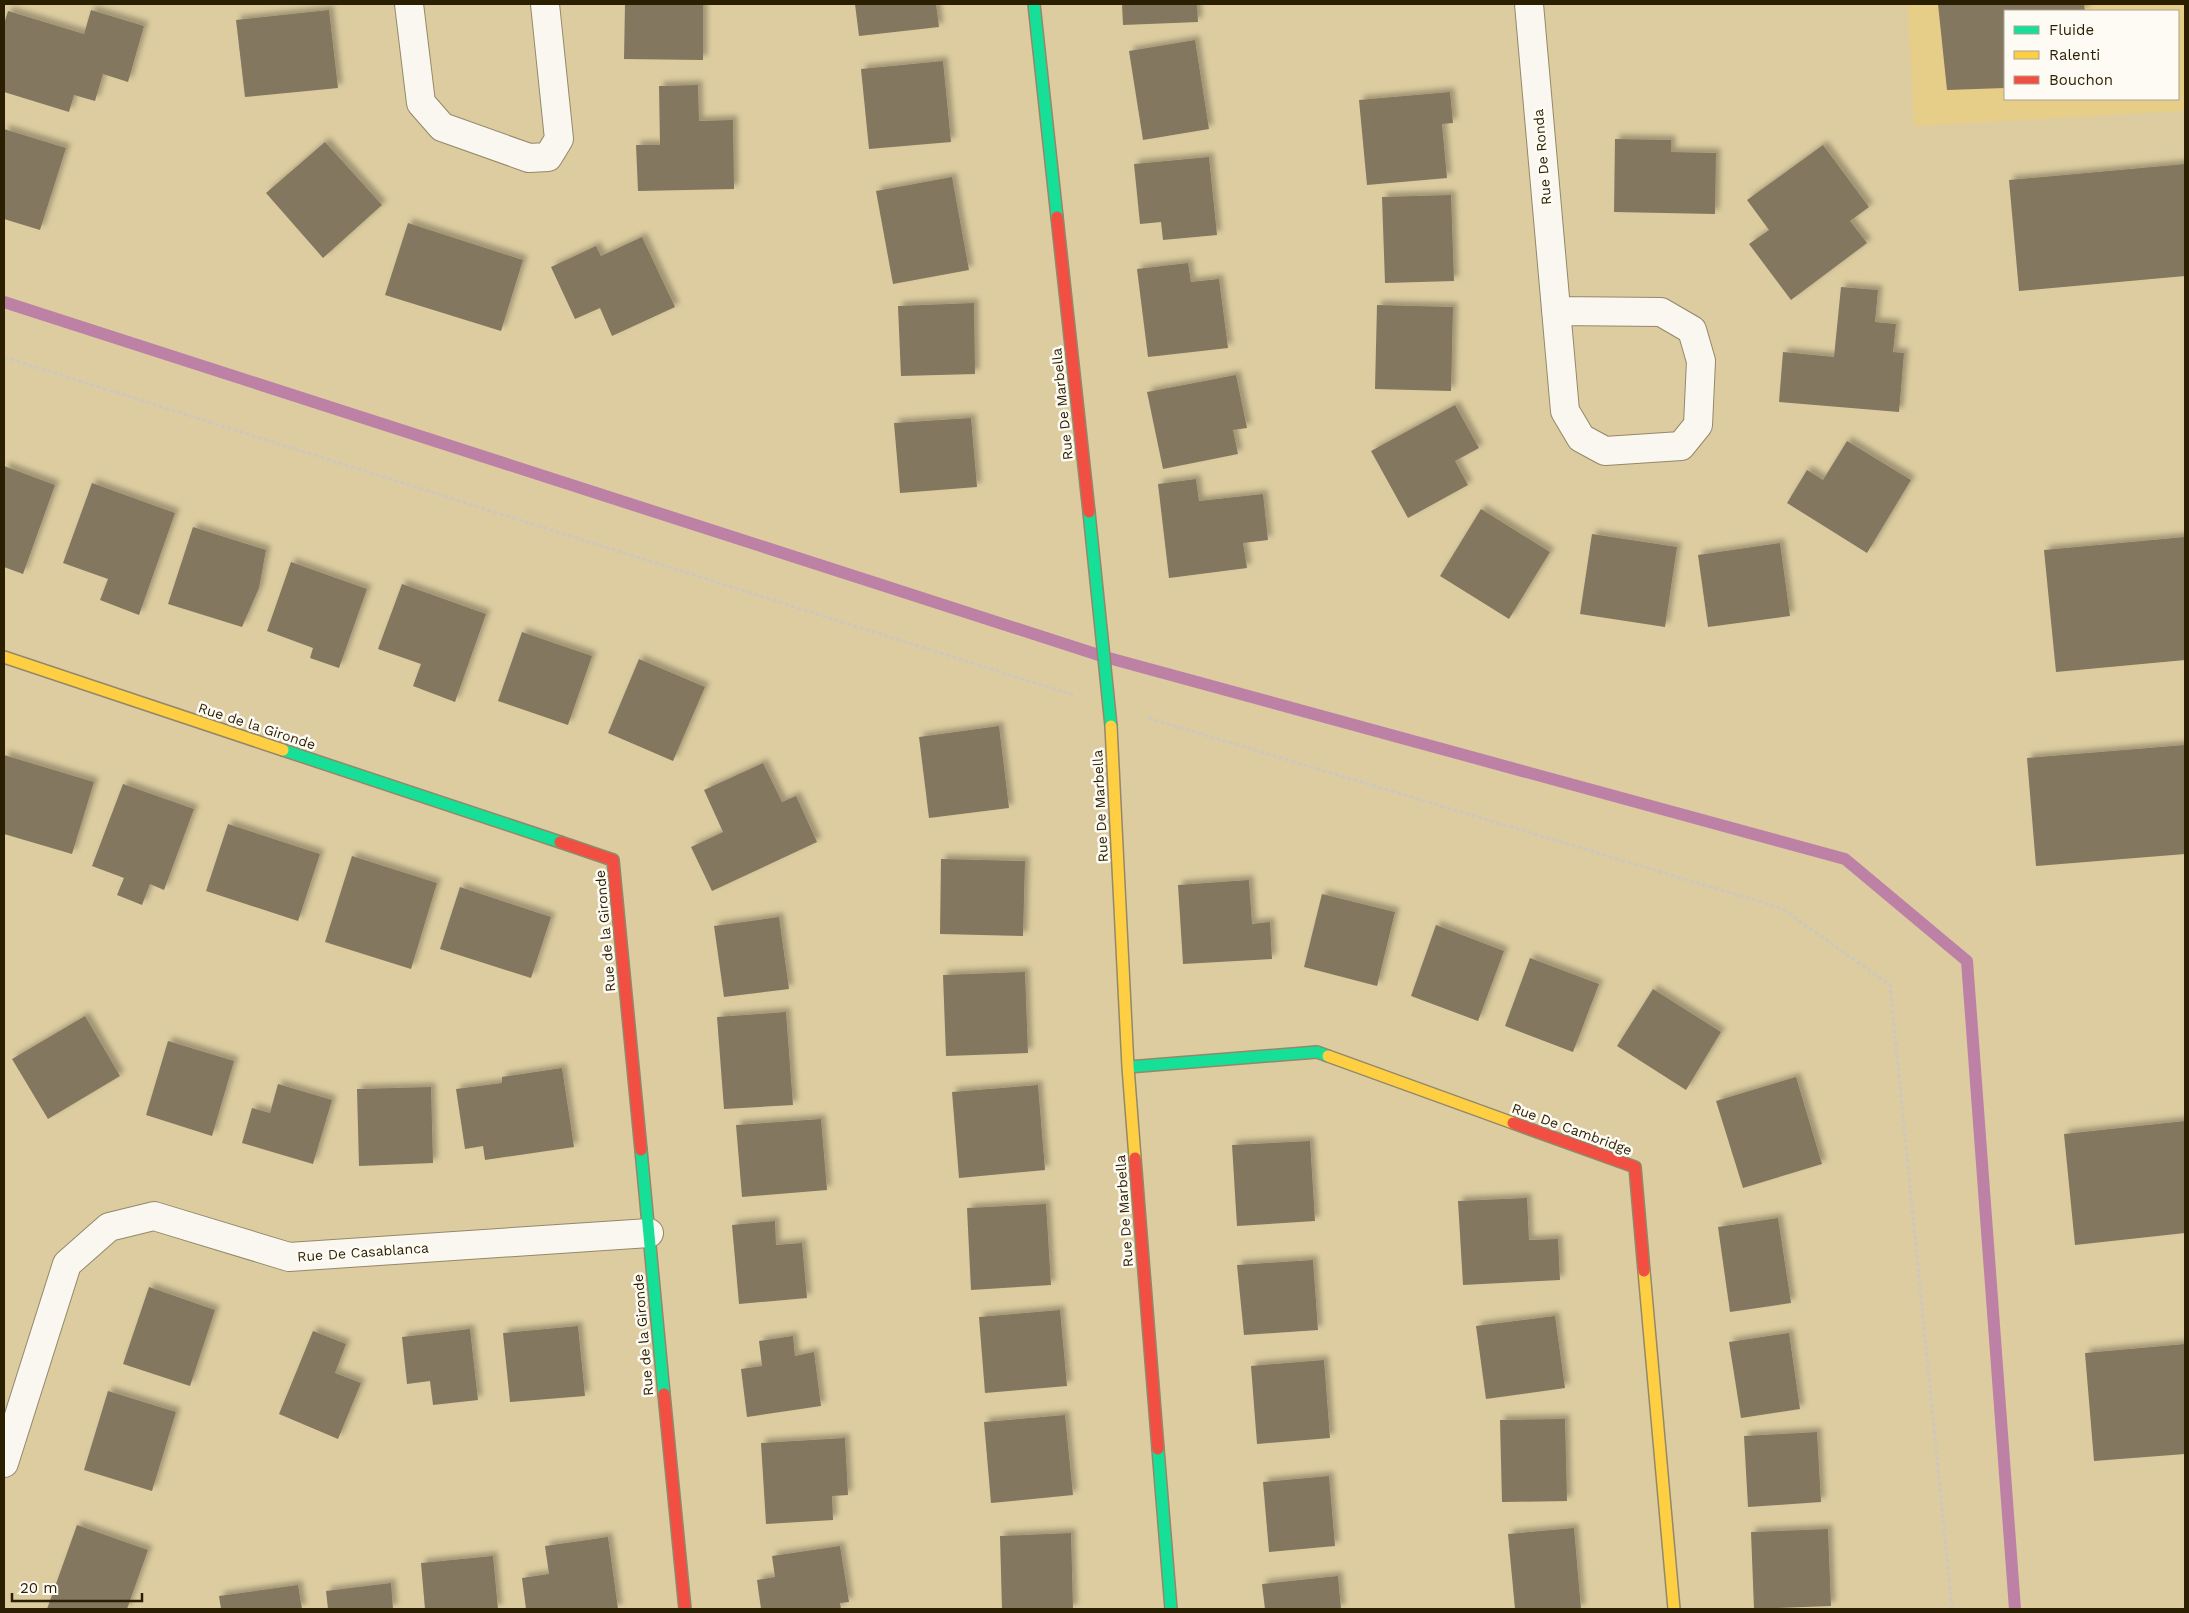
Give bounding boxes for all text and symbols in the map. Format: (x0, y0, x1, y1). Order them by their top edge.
legend (2004, 10, 2179, 100)
text: Fluide (2049, 21, 2094, 39)
text: Ralenti (2049, 46, 2100, 64)
text: Bouchon (2049, 71, 2113, 89)
street label: Rue De Ronda (1530, 108, 1554, 206)
street label: Rue De Marbella (1048, 347, 1076, 461)
street label: Rue de la Gironde (196, 700, 318, 752)
street label: Rue De Marbella (1089, 749, 1111, 863)
street label: Rue de la Gironde (592, 869, 618, 993)
street label: Rue De Cambridge (1510, 1100, 1634, 1158)
street label: Rue De Marbella (1112, 1154, 1136, 1268)
street label: Rue De Casablanca (297, 1239, 429, 1265)
street label: Rue de la Gironde (630, 1273, 656, 1397)
scale bar (12, 1570, 142, 1602)
text: 20 m (20, 1579, 58, 1597)

